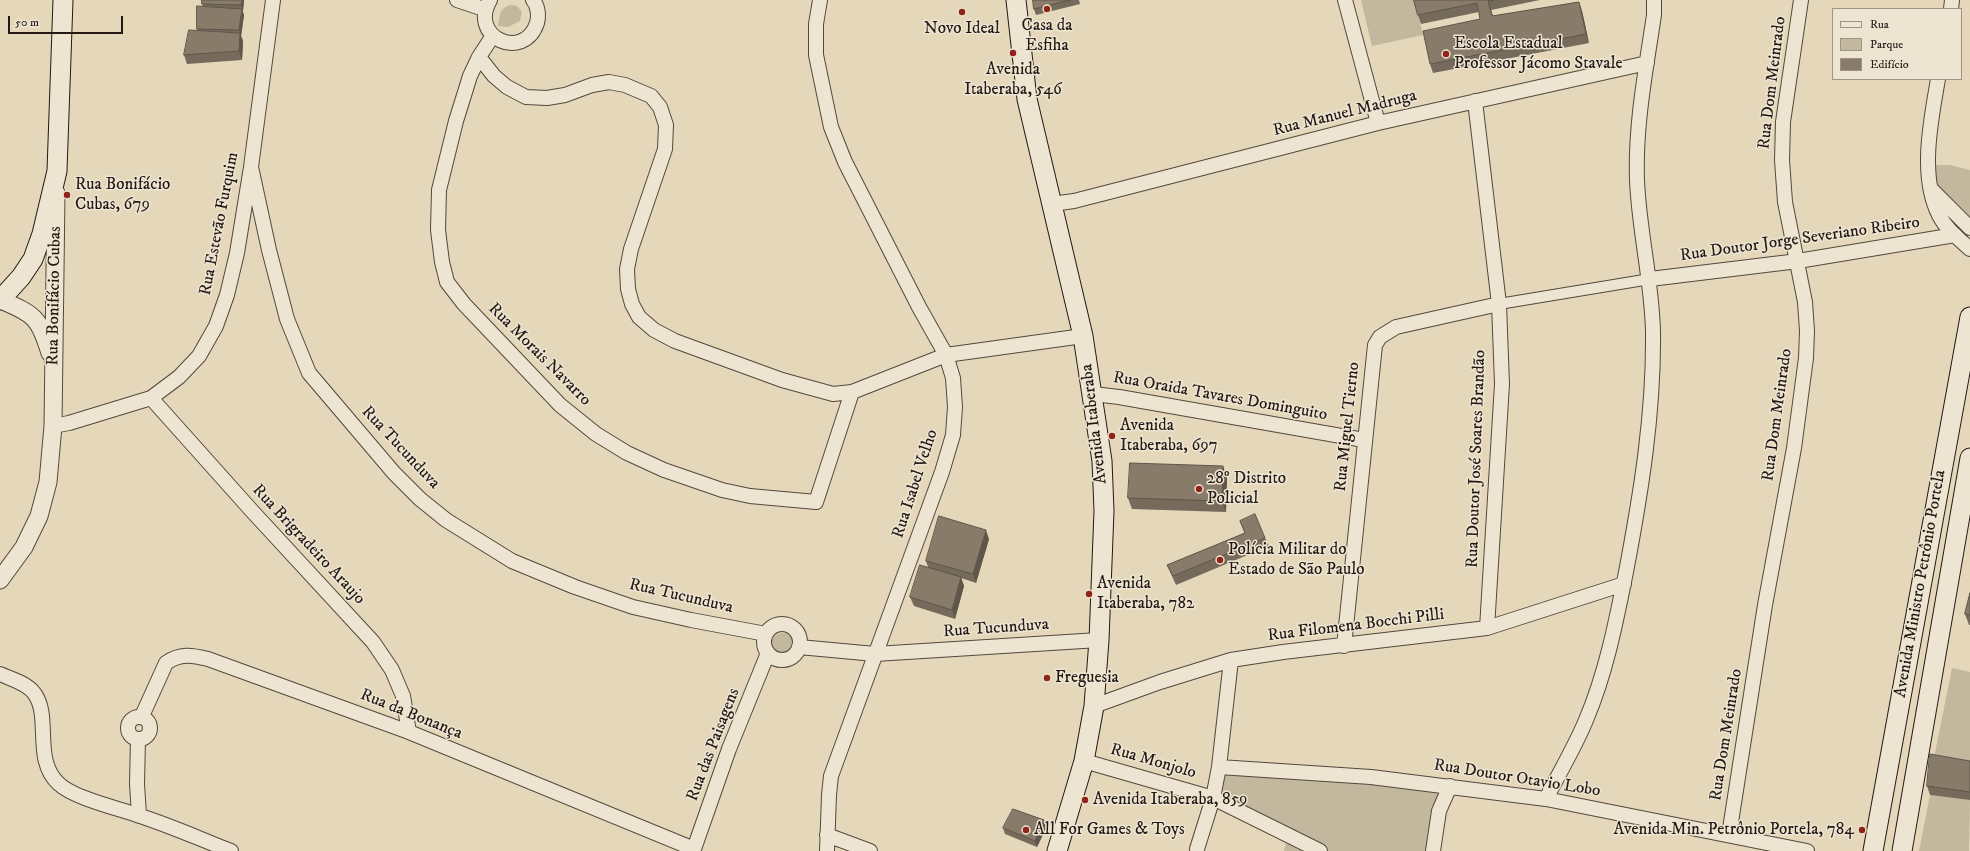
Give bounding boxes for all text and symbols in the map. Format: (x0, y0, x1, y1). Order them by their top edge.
marker: Casa da Esfiha (1042, 4, 1052, 14)
marker: Novo Ideal (957, 7, 967, 17)
scale bar (10, 8, 125, 34)
legend (1832, 8, 1962, 80)
text: 50 m (15, 15, 39, 30)
street label: Rua Dom Meinrado (1755, 15, 1791, 151)
place label: Casa da Esfiha (1022, 16, 1072, 56)
text: Rua (1870, 17, 1889, 32)
place label: Novo Ideal (924, 19, 1000, 39)
place label: Escola Estadual Professor Jácomo Stavale (1454, 34, 1623, 74)
text: Parque (1870, 37, 1903, 52)
marker: Avenida Itaberaba, 546 (1008, 48, 1018, 58)
marker: Escola Estadual Professor Jácomo Stavale (1441, 49, 1451, 59)
text: Edifício (1870, 57, 1909, 72)
place label: Avenida Itaberaba, 546 (964, 60, 1062, 100)
street label: Rua Manuel Madruga (1271, 86, 1419, 142)
street label: Rua Estevão Furquim (196, 151, 244, 297)
place label: Rua Bonifácio Cubas, 679 (75, 175, 170, 215)
marker: Rua Bonifácio Cubas, 679 (62, 190, 72, 200)
street label: Rua Doutor Jorge Severiano Ribeiro (1679, 213, 1921, 267)
street label: Rua Bonifácio Cubas (44, 226, 66, 366)
street label: Rua Morais Navarro (483, 299, 595, 411)
street label: Rua Dom Meinrado (1759, 347, 1797, 483)
street label: Rua Doutor José Soares Brandão (1463, 350, 1491, 568)
street label: Rua Miguel Tierno (1331, 361, 1365, 493)
street label: Avenida Itaberaba (1078, 363, 1112, 485)
street label: Rua Oraida Tavares Dominguito (1111, 368, 1329, 426)
street label: Rua Tucunduva (356, 402, 444, 494)
place label: Avenida Itaberaba, 697 (1120, 416, 1218, 456)
street label: Rua Isabel Velho (889, 427, 943, 541)
marker: Avenida Itaberaba, 697 (1107, 431, 1117, 441)
place label: 28º Distrito Policial (1207, 469, 1286, 509)
street label: Avenida Ministro Petrônio Portela (1891, 469, 1951, 699)
street label: Rua Brigradeiro Araujo (247, 481, 369, 609)
marker: 28º Distrito Policial (1194, 484, 1204, 494)
place label: Polícia Militar do Estado de São Paulo (1228, 540, 1365, 580)
marker: Polícia Militar do Estado de São Paulo (1215, 555, 1225, 565)
place label: Avenida Itaberaba, 782 (1097, 574, 1194, 614)
street label: Rua Tucunduva (627, 575, 735, 619)
marker: Avenida Itaberaba, 782 (1084, 589, 1094, 599)
street label: Rua Filomena Bocchi Pilli (1267, 605, 1445, 647)
street label: Rua Tucunduva (942, 615, 1050, 643)
street label: Rua Dom Meinrado (1706, 667, 1748, 803)
place label: Freguesia (1055, 668, 1119, 688)
marker: Freguesia (1042, 673, 1052, 683)
street label: Rua da Bonança (357, 685, 465, 745)
street label: Rua das Paisagens (683, 685, 745, 805)
street label: Rua Monjolo (1108, 740, 1198, 784)
street label: Rua Doutor Otavio Lobo (1432, 756, 1602, 802)
place label: Avenida Itaberaba, 859 (1093, 790, 1248, 810)
marker: Avenida Itaberaba, 859 (1080, 795, 1090, 805)
place label: All For Games & Toys (1034, 820, 1185, 840)
place label: Avenida Min. Petrônio Portela, 784 (1614, 820, 1854, 840)
marker: All For Games & Toys (1021, 825, 1031, 835)
marker: Avenida Min. Petrônio Portela, 784 (1857, 825, 1867, 835)

